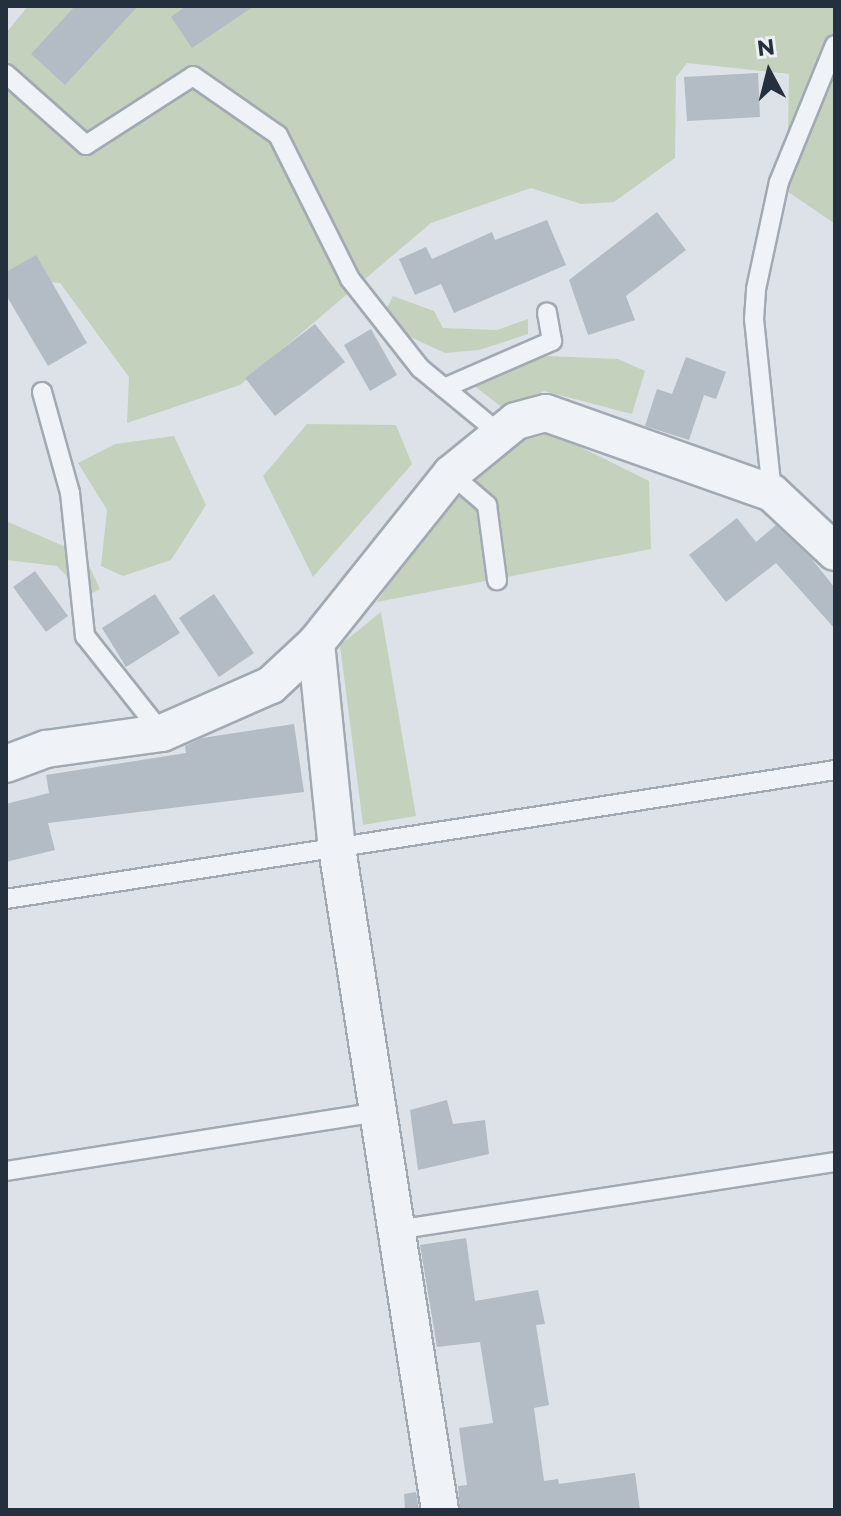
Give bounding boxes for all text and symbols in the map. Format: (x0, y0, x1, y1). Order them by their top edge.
north arrow (729, 32, 809, 112)
text: N (756, 33, 776, 62)

